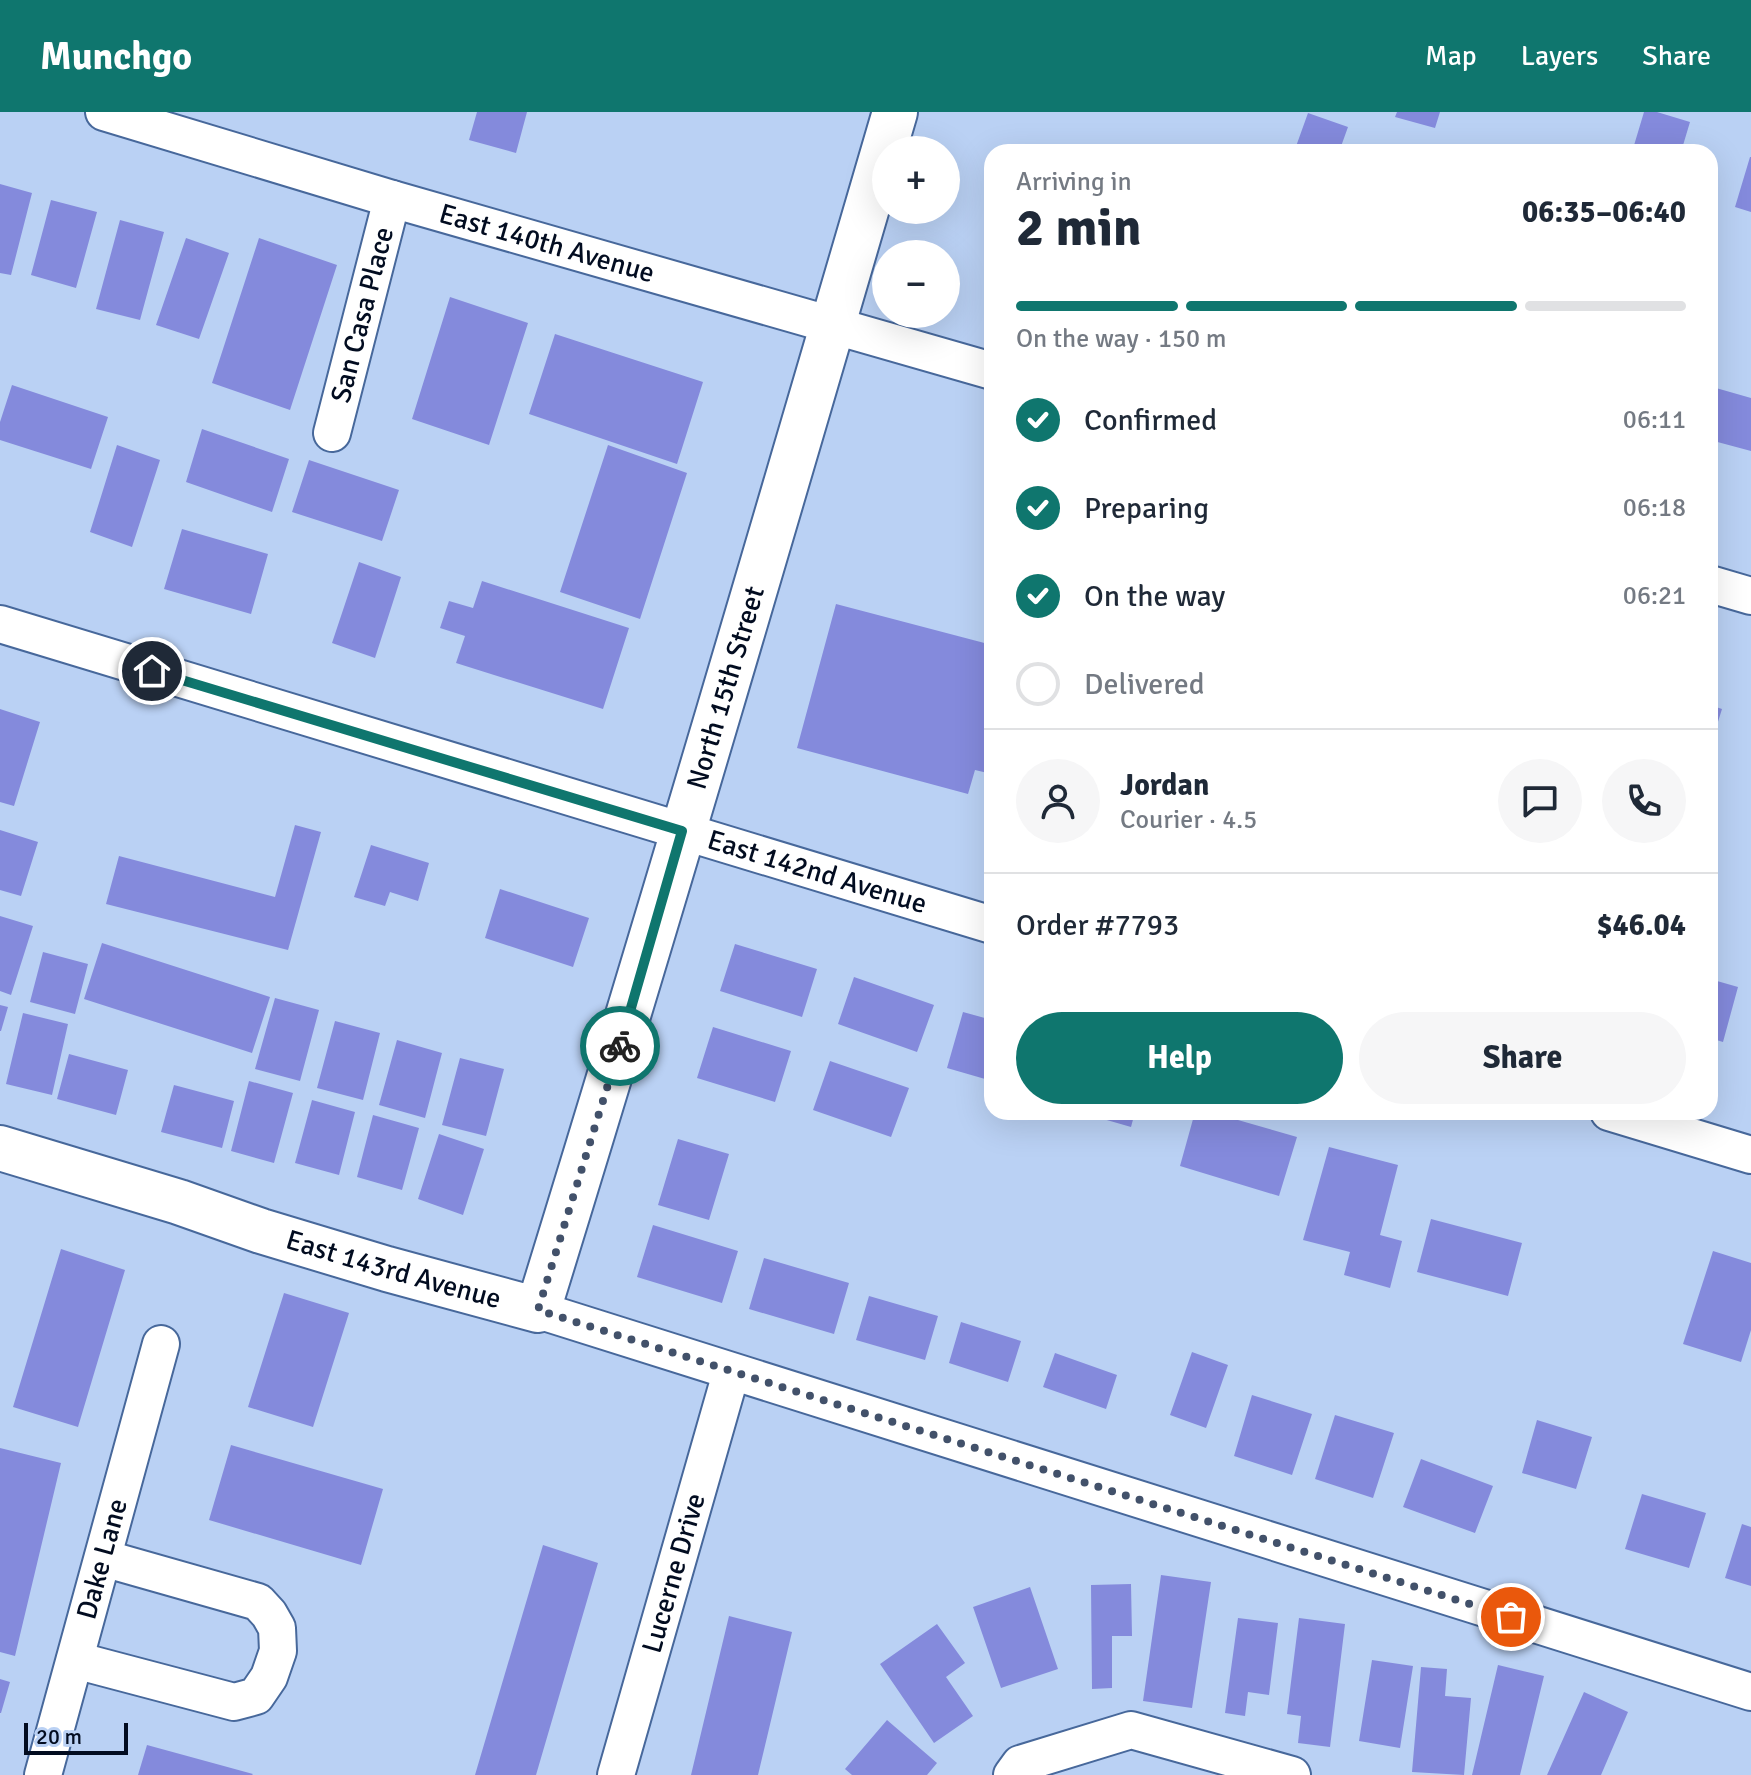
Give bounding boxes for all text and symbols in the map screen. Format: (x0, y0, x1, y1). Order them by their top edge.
text: Munchgo (40, 33, 192, 80)
text: Map (1425, 39, 1477, 73)
text: Layers (1521, 39, 1598, 73)
text: Share (1642, 39, 1711, 73)
map controls (872, 136, 960, 328)
button: + (872, 136, 960, 224)
text: Arriving in (1016, 166, 1132, 198)
text: 06:35–06:40 (1522, 194, 1686, 231)
street label: East 140th Avenue (435, 196, 658, 290)
text: 2 min (1016, 196, 1142, 260)
street label: San Casa Place (323, 223, 401, 406)
button: − (872, 240, 960, 328)
text: On the way · 150 m (1016, 323, 1226, 355)
icon: check (1016, 398, 1060, 442)
text: Confirmed (1084, 402, 1217, 439)
text: 06:11 (1623, 404, 1686, 436)
icon: check (1016, 486, 1060, 530)
text: Preparing (1084, 490, 1209, 527)
text: 06:18 (1623, 492, 1686, 524)
icon: check (1016, 574, 1060, 618)
text: On the way (1084, 578, 1225, 615)
text: 06:21 (1623, 580, 1686, 612)
street label: North 15th Street (680, 582, 772, 793)
pin (118, 637, 186, 705)
icon: home (130, 649, 174, 693)
text: Delivered (1084, 666, 1205, 703)
button: person (1016, 759, 1100, 843)
button: chat (1498, 759, 1582, 843)
button: phone (1602, 759, 1686, 843)
text: Jordan (1120, 767, 1209, 804)
text: Courier · 4.5 (1120, 804, 1257, 836)
street label: East 142nd Avenue (703, 823, 931, 921)
text: Order #7793 (1016, 907, 1179, 944)
text: $46.04 (1596, 907, 1686, 944)
courier (580, 1006, 660, 1086)
button: Help (1016, 1012, 1343, 1104)
button: Share (1359, 1012, 1686, 1104)
icon: bike (598, 1024, 642, 1068)
street label: East 143rd Avenue (282, 1223, 505, 1316)
street label: Lucerne Drive (635, 1489, 713, 1657)
street label: Dake Lane (69, 1495, 135, 1623)
pin (1477, 1583, 1545, 1651)
icon: bag (1489, 1595, 1533, 1639)
scale bar (24, 1719, 128, 1755)
text: 20 m (36, 1723, 82, 1750)

